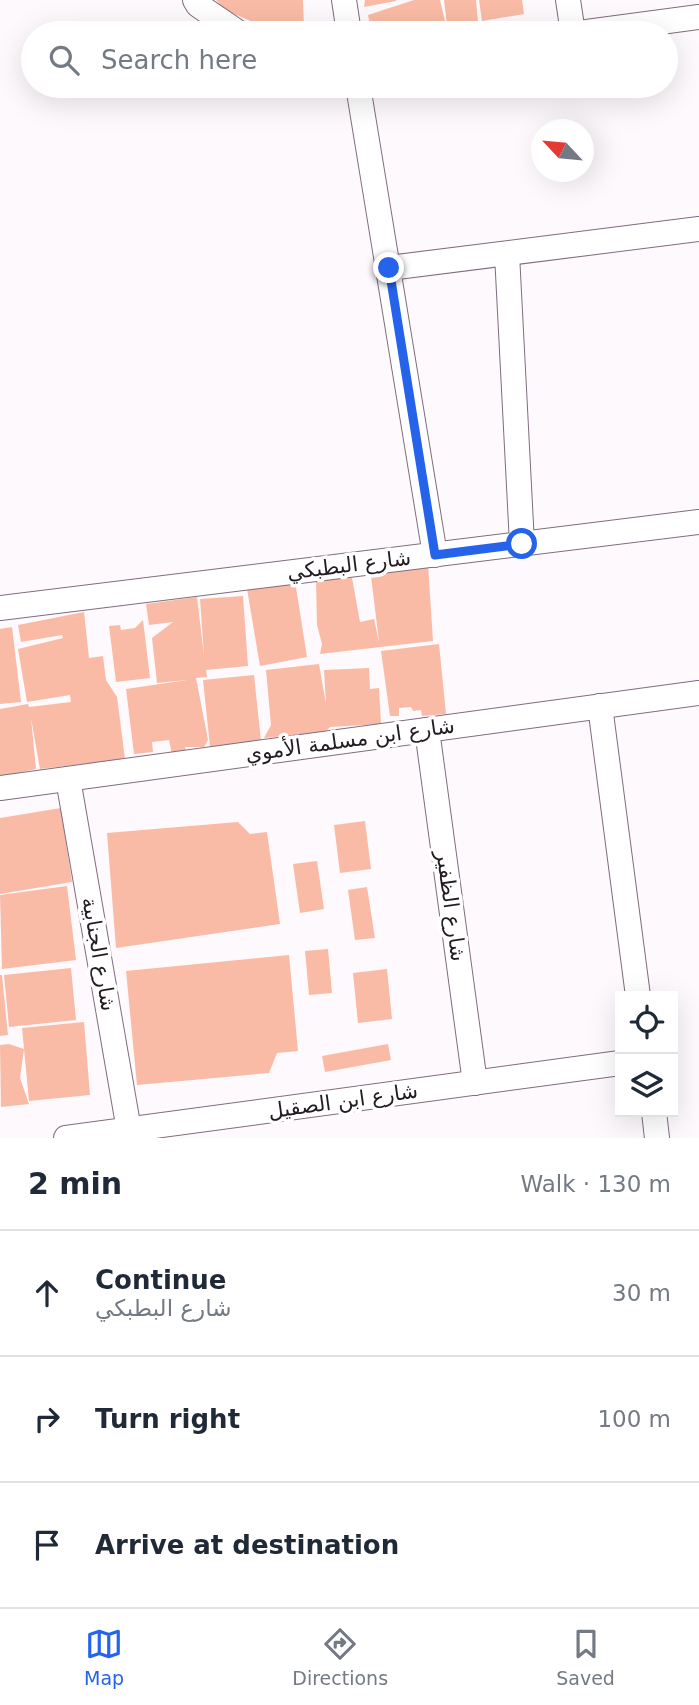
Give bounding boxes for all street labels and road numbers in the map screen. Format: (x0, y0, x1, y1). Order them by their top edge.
street label: شارع البطبكي (286, 545, 412, 585)
street label: شارع ابن مسلمة الأموي (244, 712, 456, 767)
street label: شارع الظفير (431, 848, 471, 963)
street label: شارع الجنابية (77, 895, 121, 1013)
street label: شارع ابن الصقيل (267, 1079, 419, 1123)

